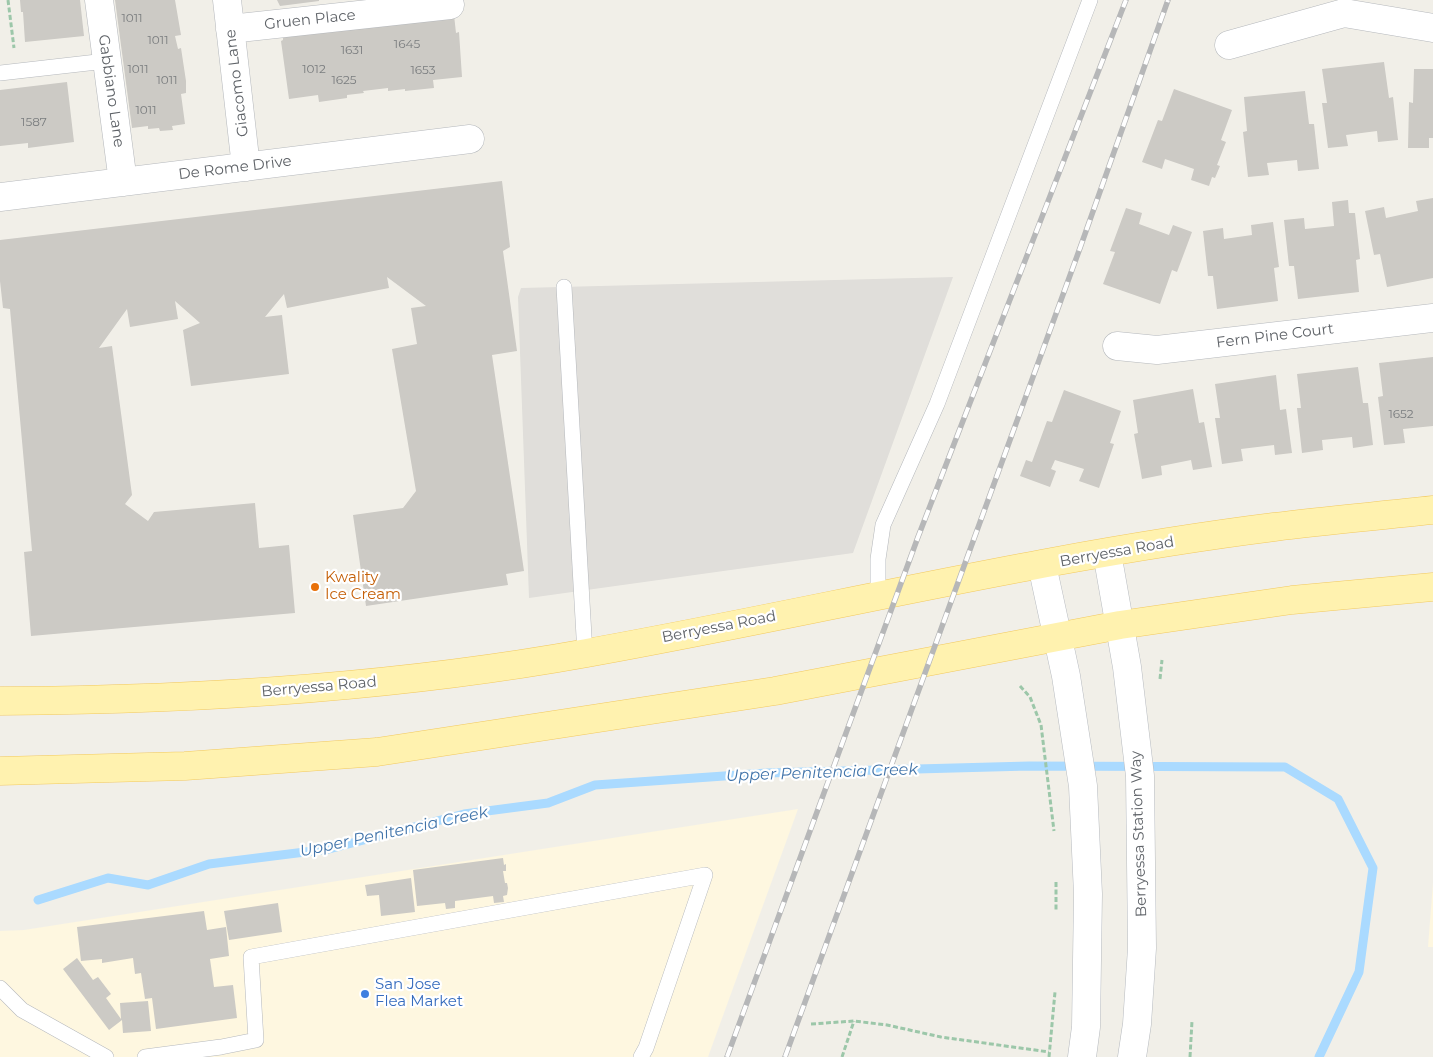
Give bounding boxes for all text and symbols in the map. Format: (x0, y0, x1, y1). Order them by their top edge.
street label: Gruen Place (263, 6, 357, 34)
house number: 1011 (122, 11, 142, 25)
street label: Giacomo Lane (221, 28, 253, 138)
street label: Gabbiano Lane (94, 33, 128, 149)
house number: 1011 (148, 33, 168, 47)
house number: 1645 (394, 37, 420, 51)
house number: 1631 (341, 43, 363, 57)
house number: 1011 (128, 62, 148, 76)
house number: 1012 (302, 62, 326, 76)
house number: 1653 (410, 63, 436, 77)
house number: 1011 (157, 73, 177, 87)
house number: 1625 (331, 73, 357, 87)
house number: 1011 (136, 103, 156, 117)
house number: 1587 (21, 115, 47, 129)
street label: De Rome Drive (177, 152, 293, 184)
street label: Fern Pine Court (1215, 320, 1335, 352)
house number: 1652 (1388, 407, 1414, 421)
street label: Berryessa Road (1058, 533, 1176, 571)
place label: Kwality Ice Cream (325, 569, 401, 604)
marker: Kwality Ice Cream (309, 581, 321, 593)
street label: Berryessa Road (660, 607, 778, 647)
street label: Berryessa Road (261, 673, 377, 701)
street label: Berryessa Station Way (1127, 750, 1151, 918)
water label: Upper Penitencia Creek (726, 760, 918, 786)
water label: Upper Penitencia Creek (298, 803, 490, 861)
place label: San Jose Flea Market (375, 976, 463, 1011)
marker: San Jose Flea Market (359, 988, 371, 1000)

